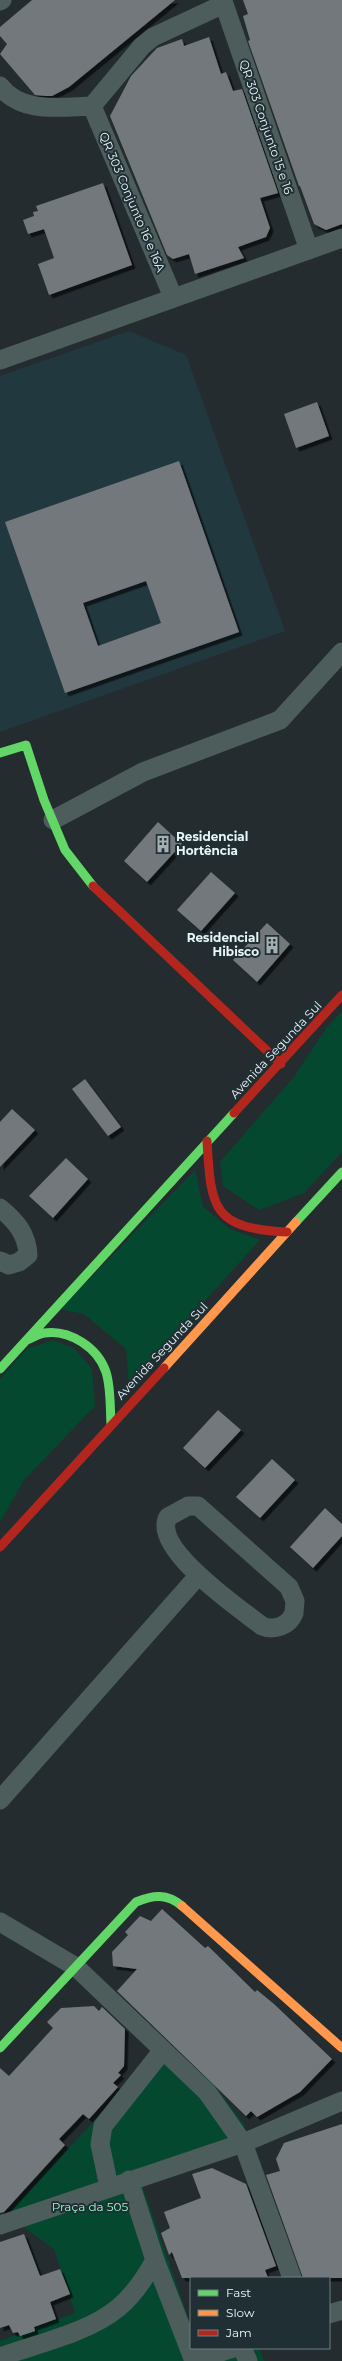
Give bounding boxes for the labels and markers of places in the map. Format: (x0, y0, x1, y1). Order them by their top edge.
place label: Residencial Hortência (176, 829, 248, 858)
building icon: Residencial Hortência (153, 834, 173, 854)
place label: Residencial Hibisco (187, 930, 259, 959)
building icon: Residencial Hibisco (262, 935, 282, 955)

